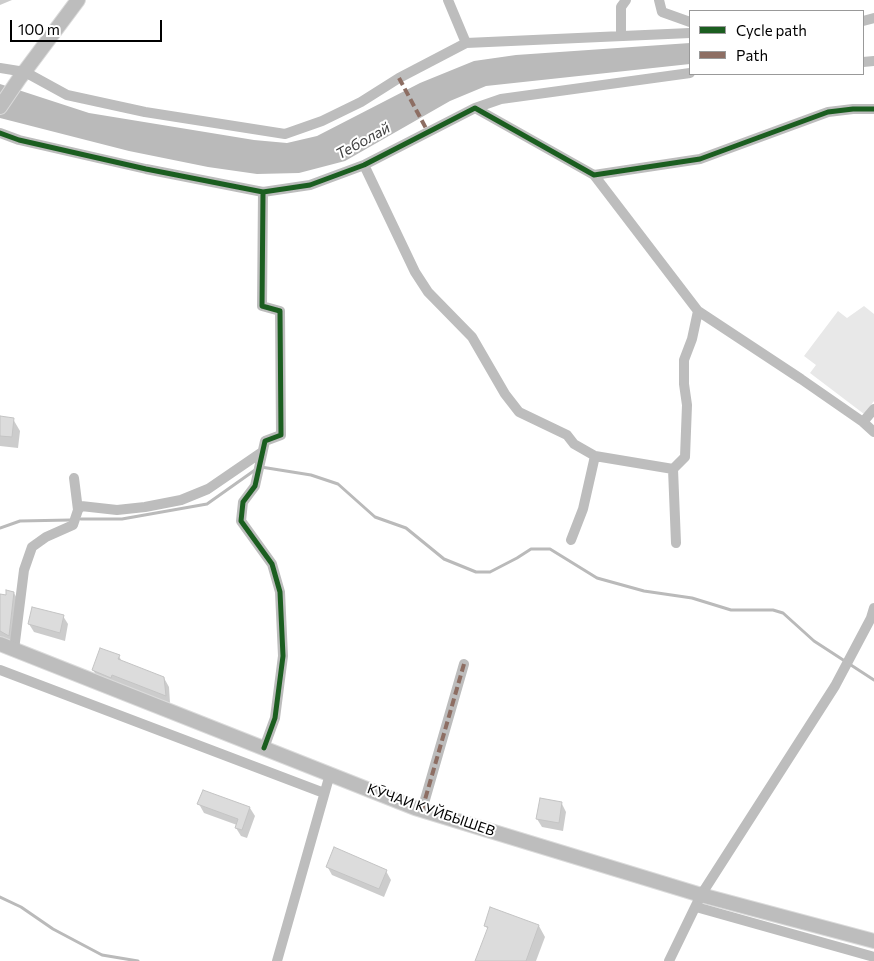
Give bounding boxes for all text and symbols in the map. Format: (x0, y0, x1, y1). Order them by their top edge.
scale bar (12, 10, 165, 42)
legend (689, 10, 864, 75)
text: 100 m (18, 20, 60, 38)
text: Cycle path (736, 21, 807, 39)
text: Path (736, 46, 768, 64)
water label: Теболай (333, 119, 393, 163)
street label: КӮЧАИ КУЙБЫШЕВ (365, 780, 497, 840)

